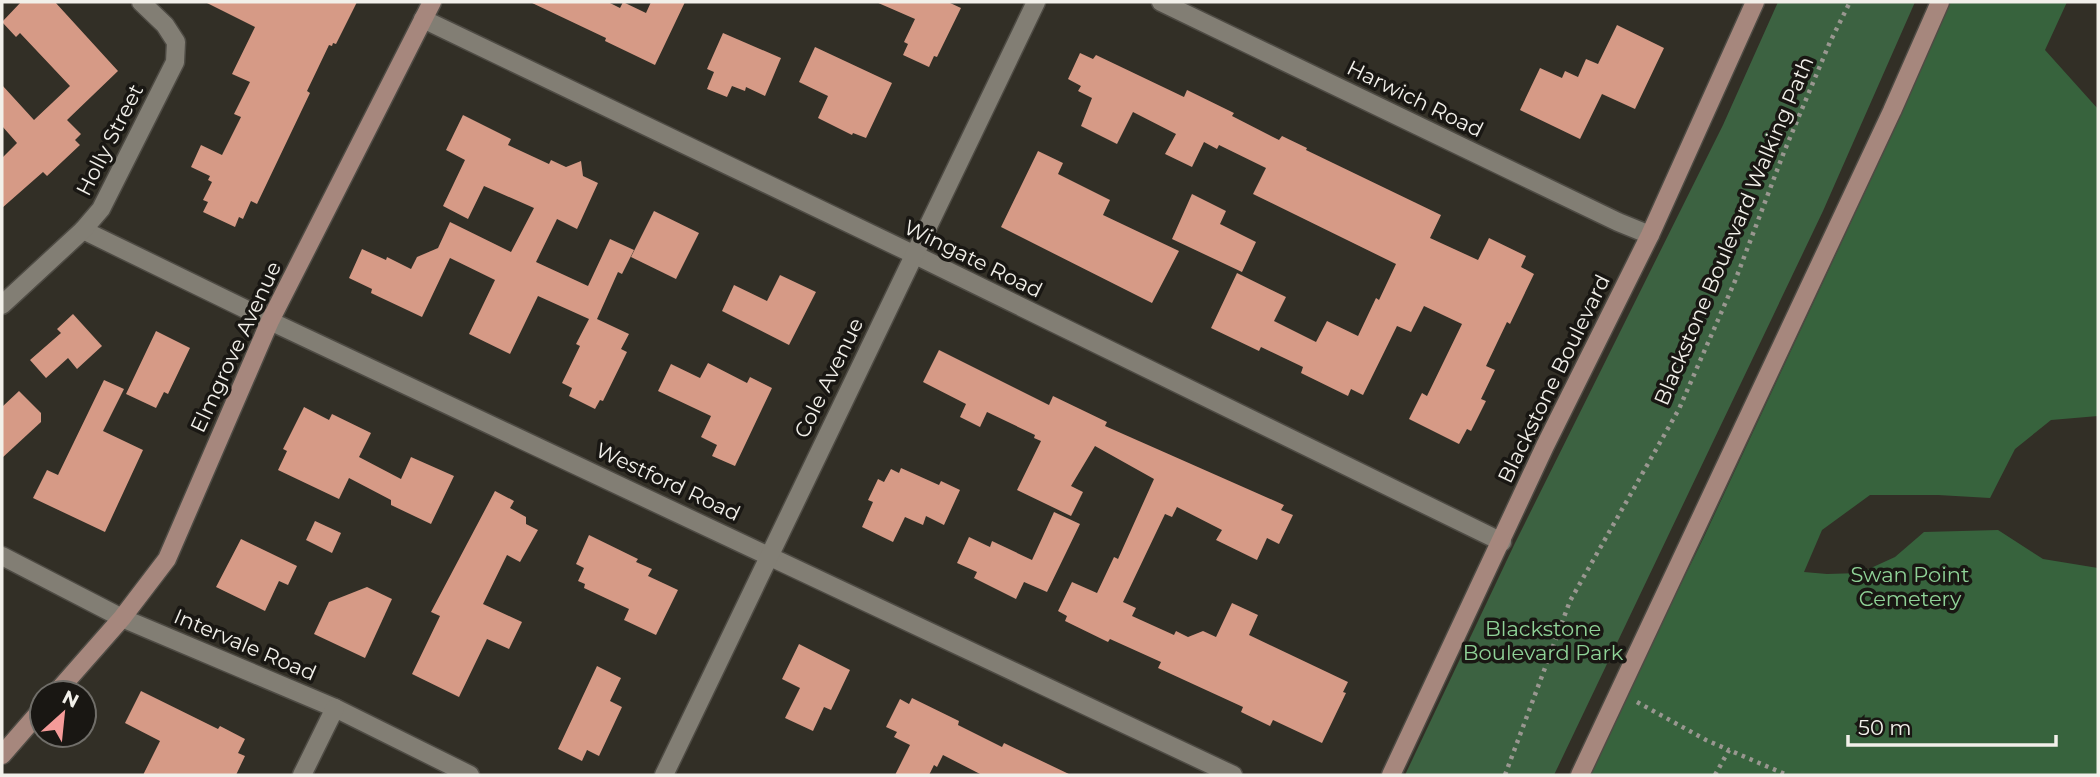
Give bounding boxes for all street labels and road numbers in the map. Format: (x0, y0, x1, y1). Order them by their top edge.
street label: Blackstone Boulevard Walking Path (1648, 53, 1819, 409)
street label: Harwich Road (1343, 55, 1487, 142)
street label: Holly Street (71, 80, 148, 200)
street label: Wingate Road (900, 214, 1046, 303)
street label: Elmgrove Avenue (185, 257, 286, 436)
street label: Blackstone Boulevard (1492, 271, 1615, 487)
street label: Cole Avenue (789, 314, 868, 442)
street label: Westford Road (592, 437, 744, 526)
street label: Intervale Road (170, 603, 320, 686)

